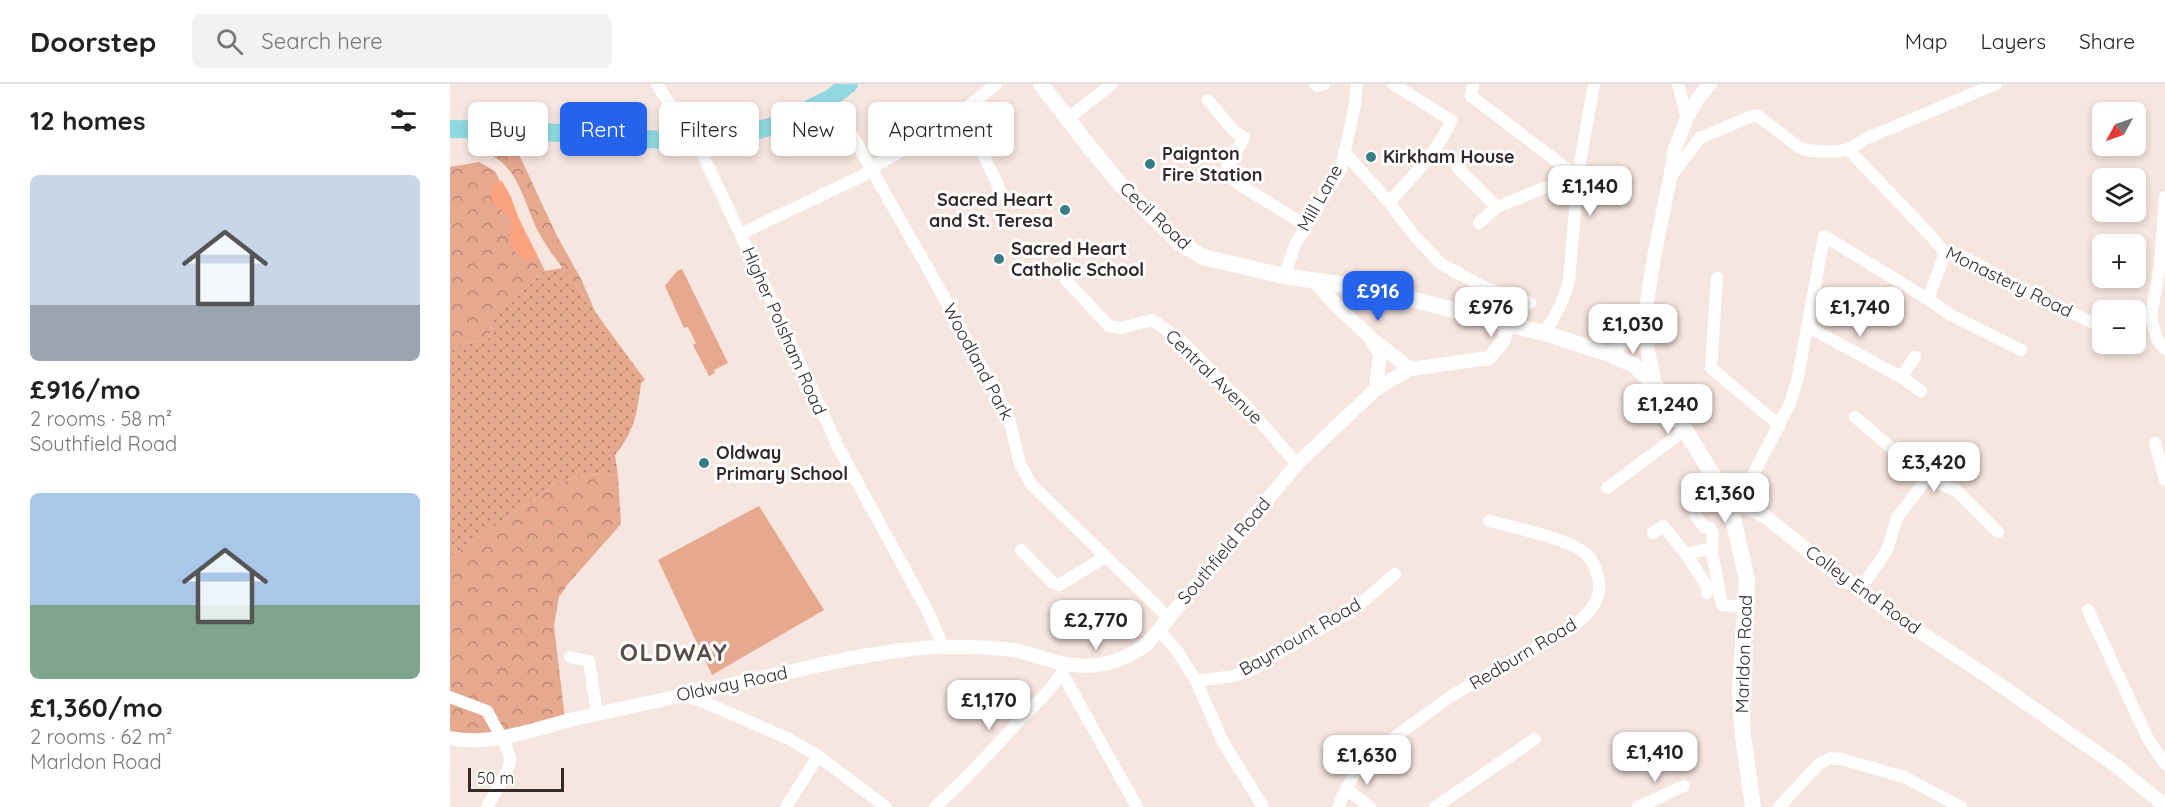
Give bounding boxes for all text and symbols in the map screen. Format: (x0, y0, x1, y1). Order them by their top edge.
search box (192, 14, 612, 68)
text: Doorstep (30, 24, 156, 59)
icon: search (213, 25, 246, 58)
text: Search here (261, 27, 383, 55)
text: Map (1905, 28, 1948, 54)
text: Layers (1981, 28, 2046, 54)
text: Share (2079, 28, 2135, 54)
chip: Buy (468, 102, 548, 156)
chip: Rent (560, 102, 647, 156)
chip: Filters (659, 102, 759, 156)
chip: New (771, 102, 856, 156)
chip: Apartment (868, 102, 1014, 156)
north arrow (2092, 102, 2146, 156)
map controls (2092, 102, 2146, 354)
text: 12 homes (30, 104, 146, 137)
icon: filters (387, 104, 420, 137)
place label: Paignton Fire Station (1162, 142, 1262, 186)
place label: Kirkham House (1383, 145, 1515, 168)
marker: Kirkham House (1364, 150, 1378, 164)
marker: Paignton Fire Station (1143, 157, 1157, 171)
street label: Mill Lane (1292, 160, 1347, 235)
pin: £1,140 (1541, 166, 1639, 217)
button: layers (2092, 168, 2146, 222)
text: £1,140 (1562, 173, 1618, 198)
street label: Cecil Road (1115, 177, 1196, 254)
place label: Sacred Heart and St. Teresa (929, 188, 1053, 232)
marker: Sacred Heart and St. Teresa (1058, 203, 1072, 217)
icon: home (171, 214, 279, 322)
button: + (2092, 234, 2146, 288)
place label: Sacred Heart Catholic School (1011, 237, 1144, 281)
street label: Monastery Road (1942, 241, 2076, 322)
street label: Higher Polsham Road (737, 243, 832, 418)
marker: Sacred Heart Catholic School (992, 252, 1006, 266)
pin: £916 (1342, 271, 1414, 322)
text: £916 (1357, 278, 1399, 303)
pin: £976 (1455, 287, 1527, 338)
pin: £1,740 (1811, 287, 1909, 338)
text: £976 (1469, 294, 1513, 319)
text: £1,740 (1830, 294, 1890, 319)
street label: Woodland Park (938, 299, 1019, 424)
button: − (2092, 300, 2146, 354)
pin: £1,030 (1584, 304, 1682, 355)
text: £1,030 (1602, 311, 1664, 336)
street label: Central Avenue (1161, 324, 1268, 429)
text: £916/mo (30, 373, 140, 406)
pin: £1,240 (1619, 384, 1717, 435)
text: £1,240 (1637, 391, 1699, 416)
text: 2 rooms · 58 m² (30, 406, 172, 431)
text: Southfield Road (30, 431, 177, 456)
place label: Oldway Primary School (716, 441, 848, 485)
pin: £3,420 (1885, 442, 1983, 493)
text: £3,420 (1902, 449, 1966, 474)
marker: Oldway Primary School (697, 456, 711, 470)
pin: £1,360 (1676, 473, 1774, 524)
text: £1,360 (1695, 480, 1755, 505)
street label: Southfield Road (1172, 493, 1275, 609)
icon: home (171, 532, 279, 640)
street label: Colley End Road (1801, 540, 1925, 639)
street label: Baymount Road (1235, 592, 1365, 681)
street label: Marldon Road (1730, 594, 1757, 714)
pin: £2,770 (1047, 600, 1145, 651)
text: £2,770 (1064, 607, 1128, 632)
street label: Redburn Road (1465, 613, 1581, 695)
district label: OLDWAY (620, 637, 728, 667)
street label: Oldway Road (674, 661, 790, 707)
pin: £1,170 (940, 680, 1038, 731)
text: £1,170 (961, 687, 1017, 712)
text: £1,360/mo (30, 691, 163, 724)
text: 2 rooms · 62 m² (30, 724, 172, 749)
pin: £1,410 (1606, 732, 1704, 783)
pin: £1,630 (1318, 735, 1416, 786)
text: £1,410 (1627, 739, 1683, 764)
text: £1,630 (1337, 742, 1397, 767)
text: Marldon Road (30, 749, 162, 774)
scale bar (468, 765, 564, 792)
text: 50 m (477, 768, 514, 788)

